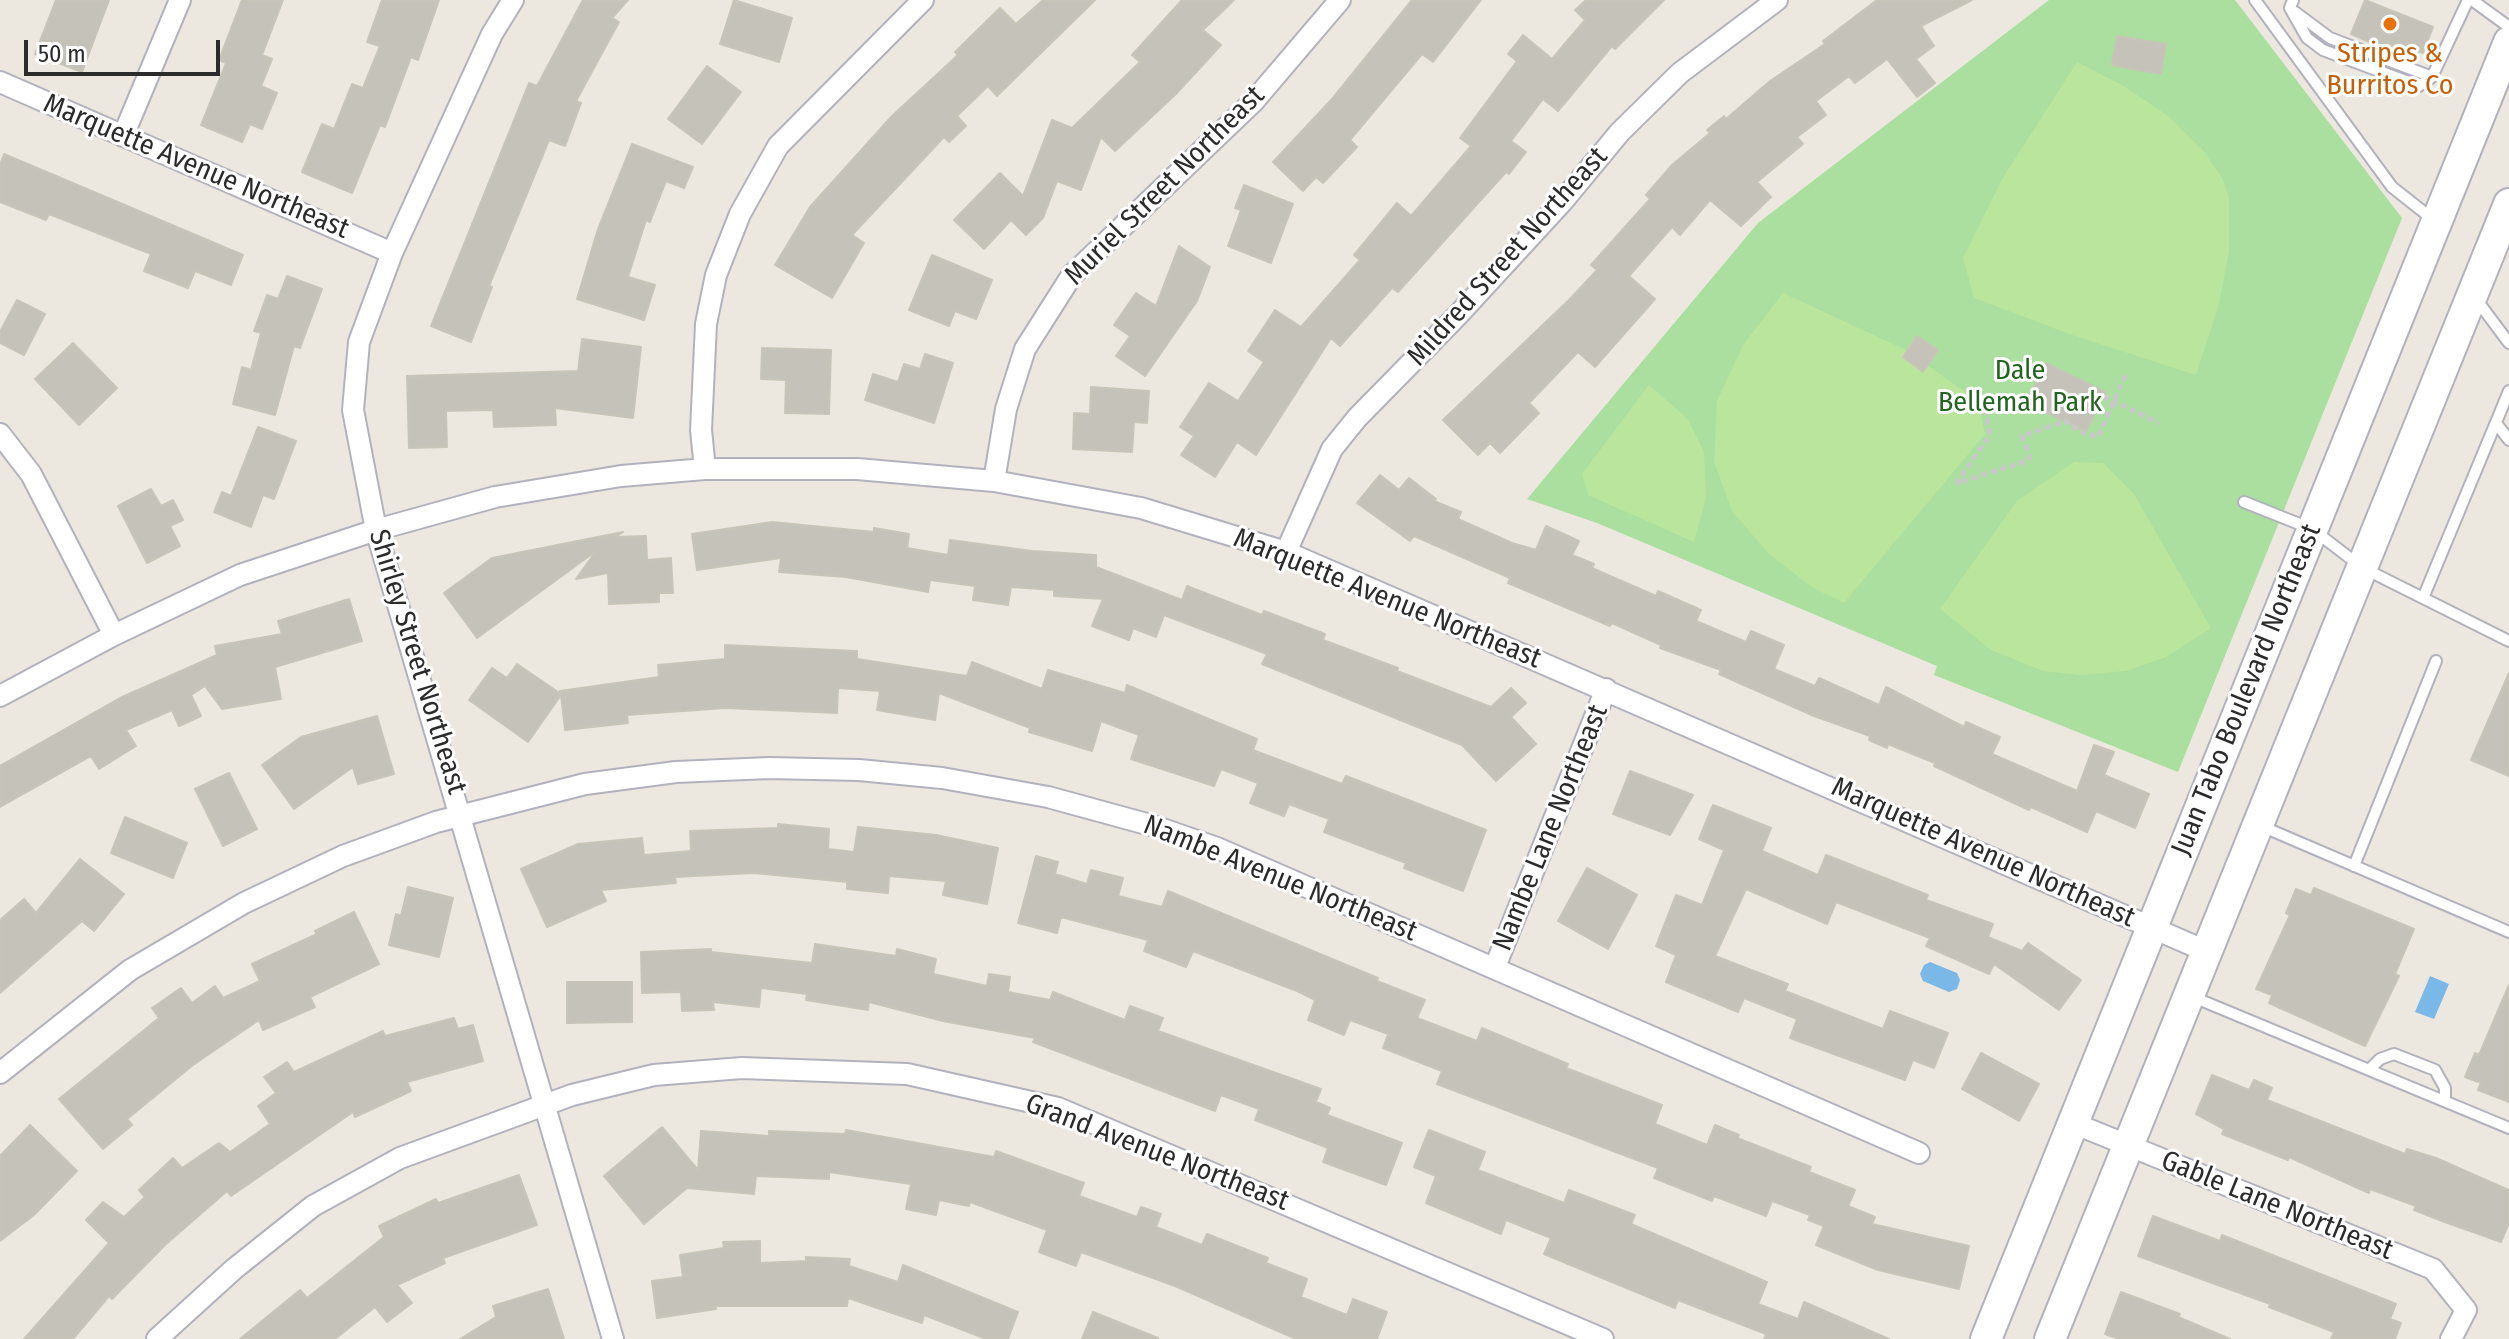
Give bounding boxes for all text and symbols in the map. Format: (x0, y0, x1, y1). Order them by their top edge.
marker: Stripes & Burritos Co (2381, 15, 2399, 33)
scale bar (28, 24, 224, 74)
place label: Stripes & Burritos Co (2327, 37, 2453, 103)
text: 50 m (38, 40, 86, 68)
street label: Muriel Street Northeast (1058, 79, 1272, 293)
street label: Marquette Avenue Northeast (38, 87, 354, 247)
street label: Mildred Street Northeast (1401, 141, 1615, 373)
park label: Dale Bellemah Park (1938, 354, 2102, 420)
street label: Juan Tabo Boulevard Northeast (2165, 519, 2329, 861)
street label: Marquette Avenue Northeast (1228, 522, 1546, 676)
street label: Shirley Street Northeast (361, 526, 473, 798)
street label: Nambe Lane Northeast (1486, 700, 1616, 956)
street label: Marquette Avenue Northeast (1826, 771, 2140, 935)
street label: Nambe Avenue Northeast (1138, 809, 1422, 949)
street label: Grand Avenue Northeast (1021, 1087, 1293, 1219)
street label: Gable Lane Northeast (2156, 1144, 2398, 1268)

